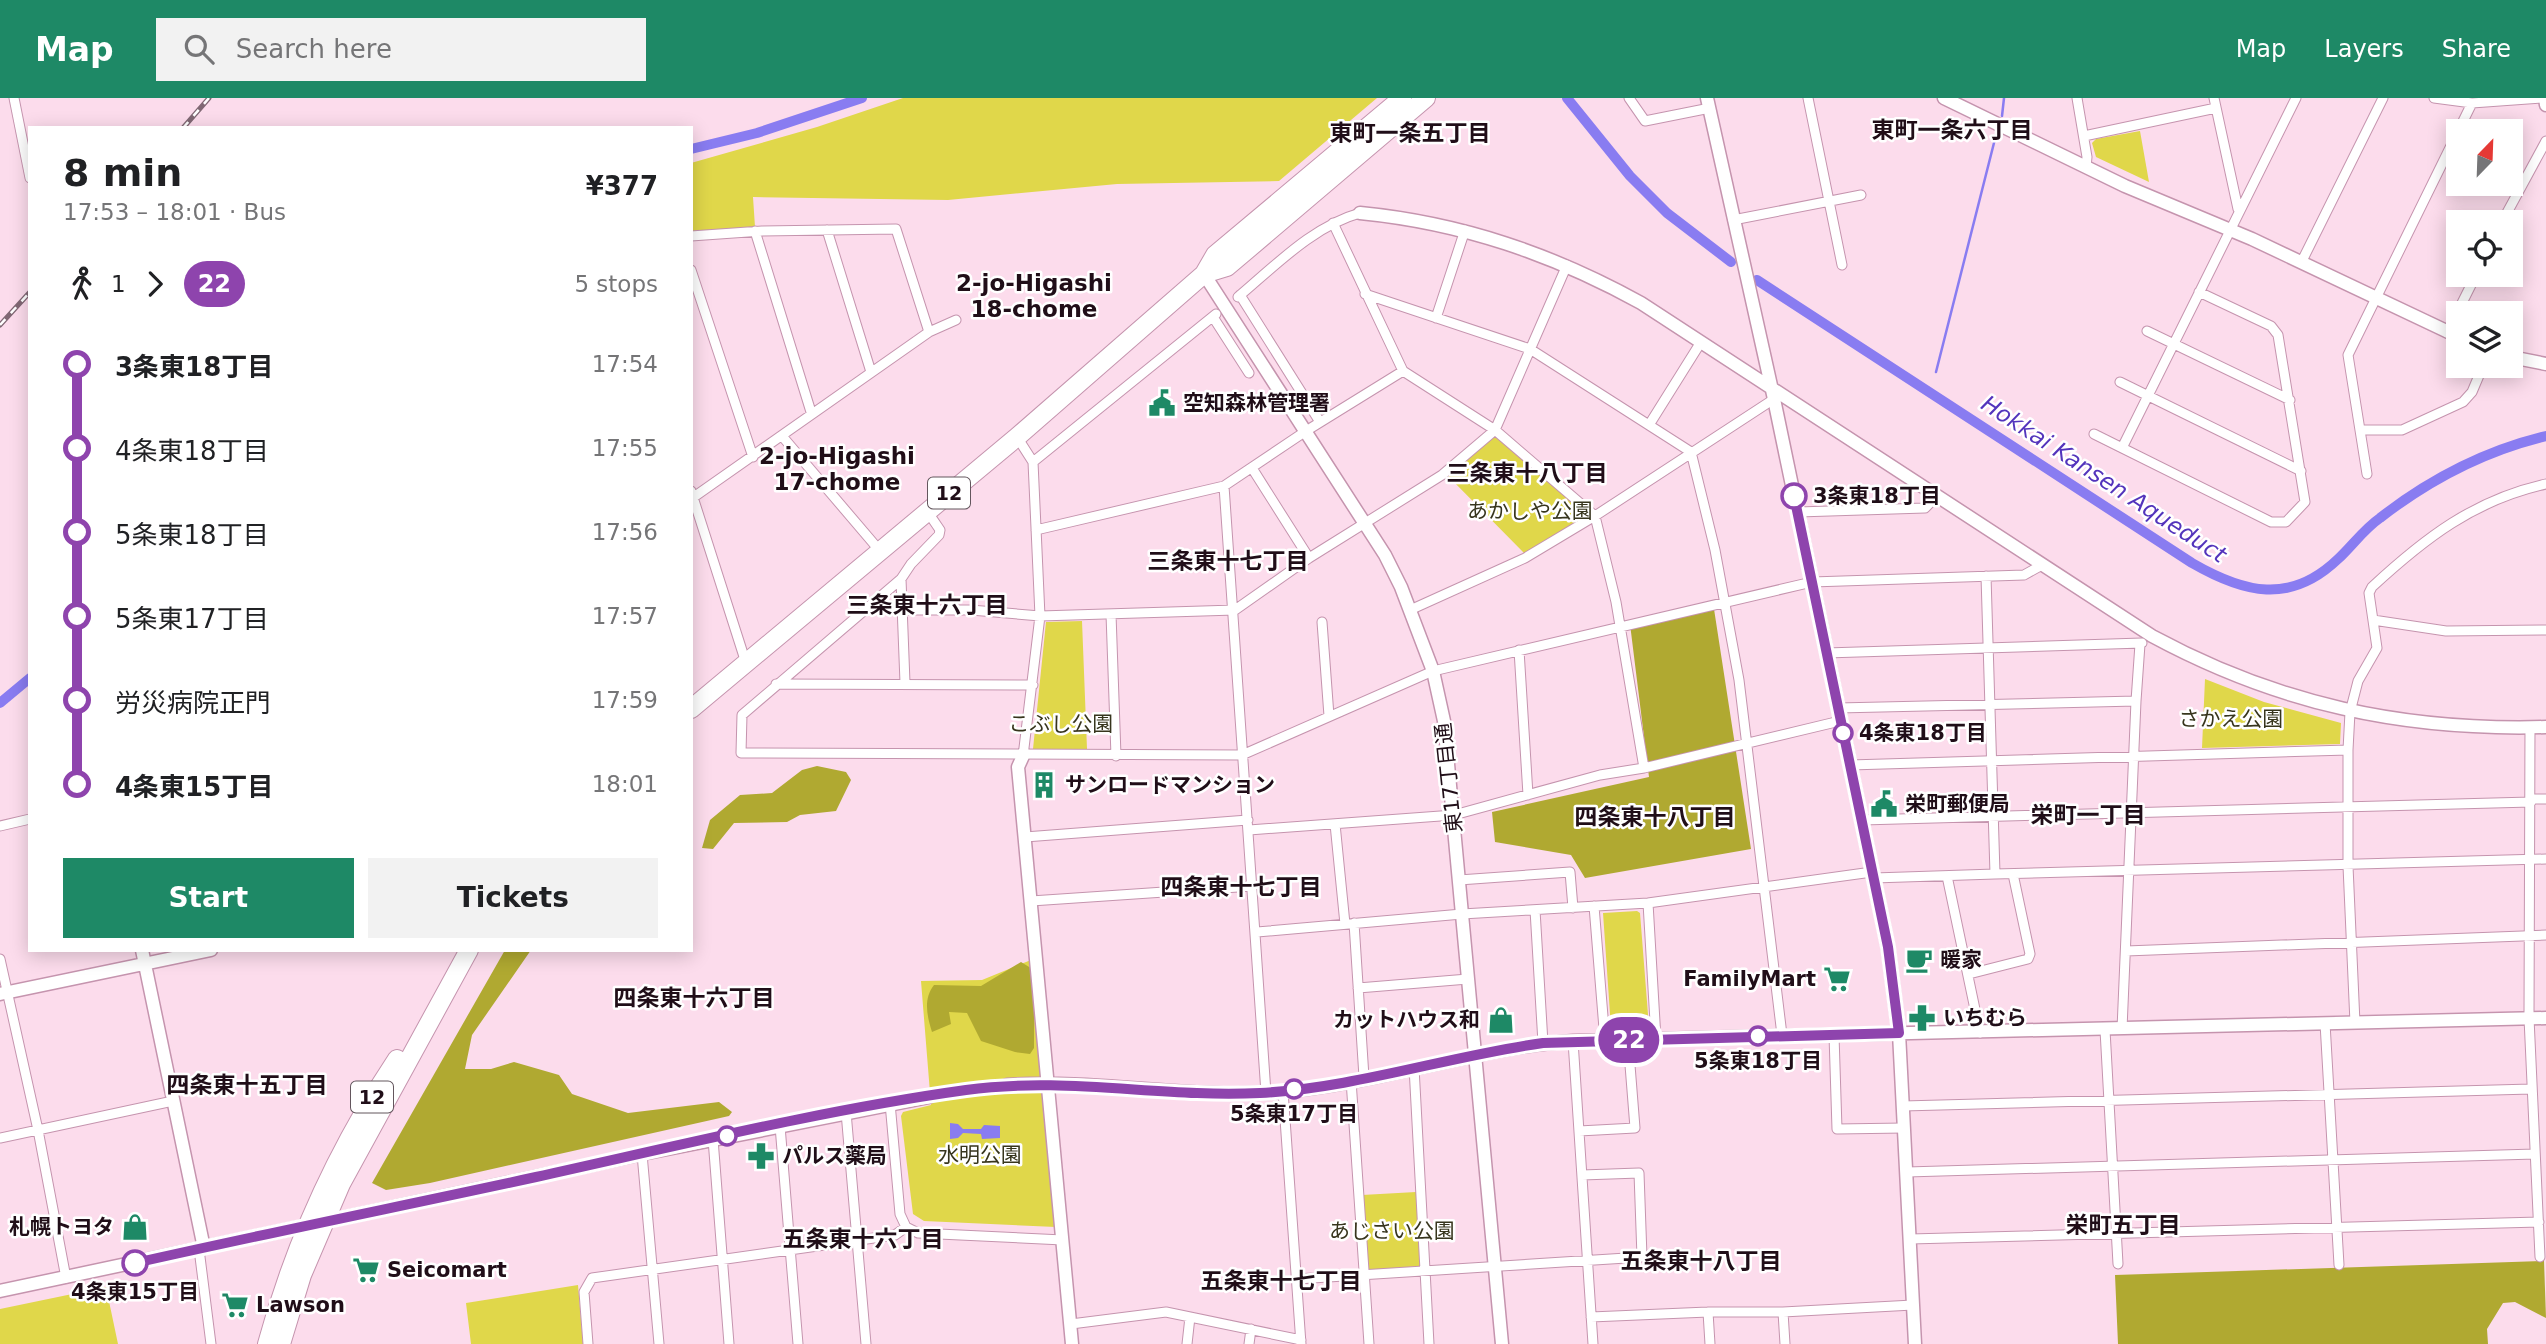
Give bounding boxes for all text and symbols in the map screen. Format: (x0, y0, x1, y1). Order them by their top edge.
search box (156, 18, 646, 81)
text: Map (35, 30, 114, 69)
icon: search (180, 30, 218, 68)
text: Search here (236, 34, 392, 64)
text: Map (2236, 35, 2286, 63)
text: Layers (2324, 35, 2404, 63)
text: Share (2442, 35, 2511, 63)
district label: 東町一条六丁目 (1872, 117, 2033, 143)
north arrow (2446, 119, 2524, 196)
map controls (2446, 119, 2523, 378)
district label: 東町一条五丁目 (1330, 120, 1491, 146)
text: 8 min (63, 151, 182, 195)
text: ¥377 (586, 171, 658, 201)
text: 17:53 – 18:01 · Bus (63, 199, 286, 225)
button: locate (2446, 210, 2523, 287)
icon: walk (63, 265, 101, 303)
icon: forward (136, 265, 174, 303)
text: 22 (198, 270, 231, 298)
district label: 2-jo-Higashi 18-chome (956, 270, 1112, 322)
text: 1 (111, 271, 126, 297)
text: 5 stops (574, 271, 658, 297)
button: layers (2446, 301, 2523, 378)
text: 17:54 (592, 351, 658, 377)
text: 3条東18丁目 (115, 352, 273, 382)
public building icon: 空知森林管理署 (1147, 388, 1177, 418)
water label: Hokkai Kansen Aqueduct (1977, 390, 2232, 568)
place label: 空知森林管理署 (1183, 391, 1330, 415)
text: 17:55 (592, 435, 658, 461)
text: 4条東18丁目 (115, 436, 269, 466)
district label: 2-jo-Higashi 17-chome (759, 443, 915, 495)
district label: 三条東十八丁目 (1447, 460, 1608, 486)
road number: 12 (928, 478, 970, 508)
marker: 3条東18丁目 (1781, 483, 1807, 509)
place label: 3条東18丁目 (1813, 484, 1941, 508)
park label: あかしや公園 (1467, 499, 1593, 523)
text: 17:56 (592, 519, 658, 545)
text: 5条東18丁目 (115, 520, 269, 550)
district label: 三条東十七丁目 (1148, 548, 1309, 574)
district label: 三条東十六丁目 (847, 592, 1008, 618)
text: 17:57 (592, 603, 658, 629)
text: 5条東17丁目 (115, 604, 269, 634)
text: 17:59 (592, 687, 658, 713)
text: 労災病院正門 (115, 688, 271, 718)
park label: さかえ公園 (2179, 707, 2284, 731)
park label: こぶし公園 (1009, 712, 1114, 736)
place label: 4条東18丁目 (1859, 721, 1987, 745)
street label: 東17丁目通 (1431, 722, 1467, 834)
marker: 4条東18丁目 (1833, 723, 1853, 743)
building icon: サンロードマンション (1029, 770, 1059, 800)
text: 18:01 (592, 771, 658, 797)
text: 4条東15丁目 (115, 772, 273, 802)
place label: サンロードマンション (1065, 773, 1275, 797)
public building icon: 栄町郵便局 (1869, 789, 1899, 819)
place label: 栄町郵便局 (1905, 792, 2010, 816)
district label: 栄町一丁目 (2031, 802, 2146, 828)
district label: 四条東十八丁目 (1575, 804, 1736, 830)
button: Start (63, 858, 354, 938)
button: Tickets (368, 858, 658, 938)
district label: 四条東十七丁目 (1161, 874, 1322, 900)
cafe icon: 暖家 (1904, 945, 1934, 975)
place label: 暖家 (1940, 948, 1982, 972)
supermarket icon: FamilyMart (1822, 964, 1852, 994)
place label: FamilyMart (1683, 967, 1816, 991)
district label: 四条東十六丁目 (614, 985, 775, 1011)
pharmacy icon: いちむら (1907, 1003, 1937, 1033)
shop icon: カットハウス和 (1486, 1005, 1516, 1035)
place label: いちむら (1943, 1006, 2027, 1030)
place label: カットハウス和 (1333, 1008, 1480, 1032)
line badge: 22 (1598, 1017, 1660, 1063)
text: 22 (1612, 1026, 1646, 1054)
marker: 5条東18丁目 (1748, 1026, 1768, 1046)
place label: 5条東18丁目 (1694, 1049, 1822, 1073)
district label: 四条東十五丁目 (167, 1072, 328, 1098)
marker: 5条東17丁目 (1284, 1079, 1304, 1099)
road number: 12 (351, 1082, 393, 1113)
place label: 5条東17丁目 (1230, 1102, 1358, 1126)
unlabelled marker (717, 1126, 737, 1146)
pharmacy icon: パルス薬局 (746, 1141, 776, 1171)
park label: 水明公園 (938, 1143, 1022, 1167)
place label: パルス薬局 (782, 1144, 887, 1168)
shop icon: 札幌トヨタ (120, 1212, 150, 1242)
district label: 栄町五丁目 (2066, 1212, 2181, 1238)
place label: 札幌トヨタ (9, 1215, 114, 1239)
park label: あじさい公園 (1329, 1219, 1455, 1243)
district label: 五条東十六丁目 (783, 1226, 944, 1252)
district label: 五条東十八丁目 (1621, 1248, 1782, 1274)
marker: 4条東15丁目 (122, 1250, 148, 1276)
supermarket icon: Seicomart (351, 1255, 381, 1285)
place label: Seicomart (387, 1258, 507, 1282)
district label: 五条東十七丁目 (1201, 1268, 1362, 1294)
place label: 4条東15丁目 (71, 1280, 199, 1304)
supermarket icon: Lawson (220, 1290, 250, 1320)
place label: Lawson (256, 1293, 345, 1317)

